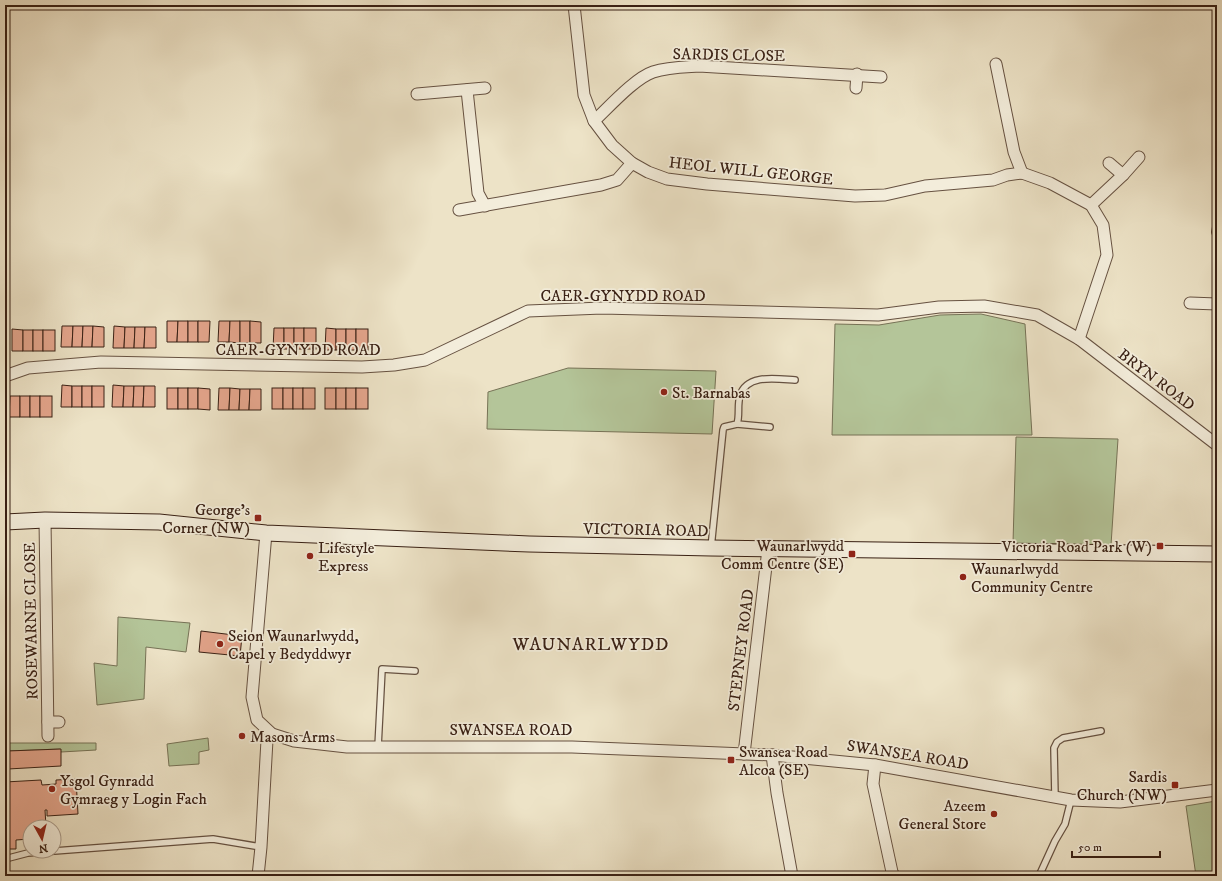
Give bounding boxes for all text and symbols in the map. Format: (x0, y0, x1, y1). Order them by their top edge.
street label: SARDIS CLOSE (673, 44, 785, 66)
street label: HEOL WILL GEORGE (668, 152, 834, 190)
street label: CAER-GYNYDD ROAD (540, 286, 706, 306)
street label: CAER-GYNYDD ROAD (215, 340, 381, 360)
street label: BRYN ROAD (1114, 344, 1199, 415)
place label: St. Barnabas (672, 383, 750, 403)
marker: St. Barnabas (659, 387, 669, 397)
place label: George's Corner (NW) (162, 500, 250, 538)
marker: George's Corner (NW) (253, 513, 263, 523)
street label: VICTORIA ROAD (582, 519, 709, 541)
place label: Waunarlwydd Comm Centre (SE) (721, 536, 844, 574)
place label: Victoria Road Park (W) (1001, 537, 1152, 557)
place label: Lifestyle Express (318, 538, 375, 576)
marker: Victoria Road Park (W) (1155, 541, 1165, 551)
street label: ROSEWARNE CLOSE (20, 542, 42, 700)
marker: Waunarlwydd Comm Centre (SE) (847, 549, 857, 559)
marker: Lifestyle Express (305, 551, 315, 561)
place label: Waunarlwydd Community Centre (970, 559, 1093, 597)
marker: Waunarlwydd Community Centre (958, 572, 968, 582)
street label: STEPNEY ROAD (724, 588, 758, 712)
place label: Seion Waunarlwydd, Capel y Bedyddwyr (228, 626, 359, 664)
district label: WAUNARLWYDD (512, 634, 669, 656)
marker: Seion Waunarlwydd, Capel y Bedyddwyr (215, 639, 225, 649)
street label: SWANSEA ROAD (450, 720, 573, 740)
place label: Masons Arms (250, 727, 335, 747)
marker: Masons Arms (237, 731, 247, 741)
street label: SWANSEA ROAD (846, 735, 970, 774)
place label: Swansea Road Alcoa (SE) (739, 742, 828, 780)
marker: Swansea Road Alcoa (SE) (726, 755, 736, 765)
place label: Sardis Church (NW) (1077, 767, 1167, 805)
place label: Ysgol Gynradd Gymraeg y Login Fach (60, 771, 207, 809)
marker: Sardis Church (NW) (1170, 780, 1180, 790)
marker: Ysgol Gynradd Gymraeg y Login Fach (47, 784, 57, 794)
place label: Azeem General Store (898, 796, 986, 834)
marker: Azeem General Store (989, 809, 999, 819)
north arrow (22, 819, 62, 859)
scale bar (1072, 833, 1160, 859)
text: N (38, 840, 49, 855)
text: 50 m (1078, 840, 1102, 855)

